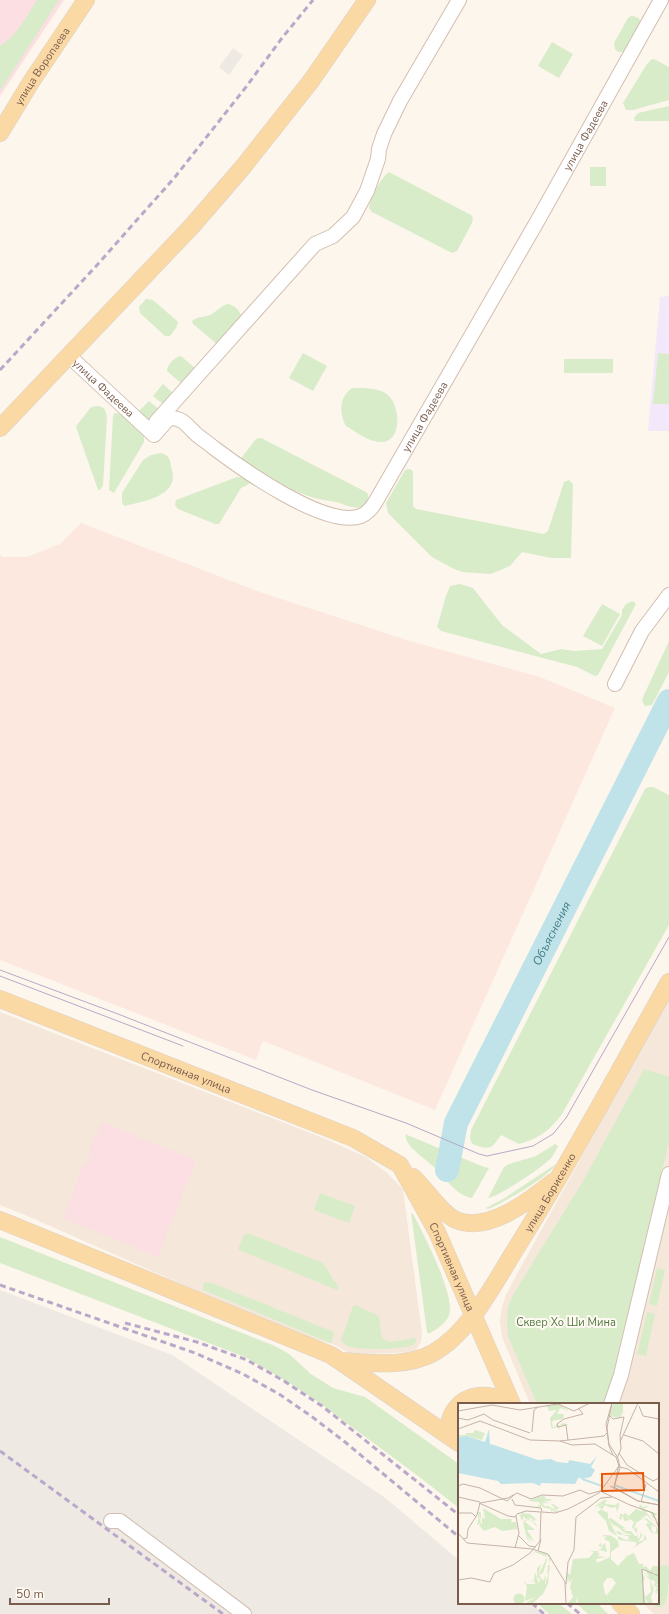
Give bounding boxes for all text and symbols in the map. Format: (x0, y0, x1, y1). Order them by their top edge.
street label: улица Воропаева (11, 24, 73, 108)
street label: улица Фадеева (559, 97, 611, 174)
street label: улица Фадеева (69, 356, 138, 420)
street label: улица Фадеева (398, 379, 451, 455)
water label: Объяснения (529, 899, 574, 968)
street label: Спортивная улица (139, 1048, 233, 1097)
street label: улица Борисенко (520, 1150, 579, 1235)
street label: Спортивная улица (426, 1220, 478, 1314)
park label: Сквер Хо Ши Мина (516, 1315, 616, 1330)
inset map (458, 1403, 659, 1604)
scale bar (10, 1580, 109, 1606)
text: 50 m (16, 1586, 44, 1602)

